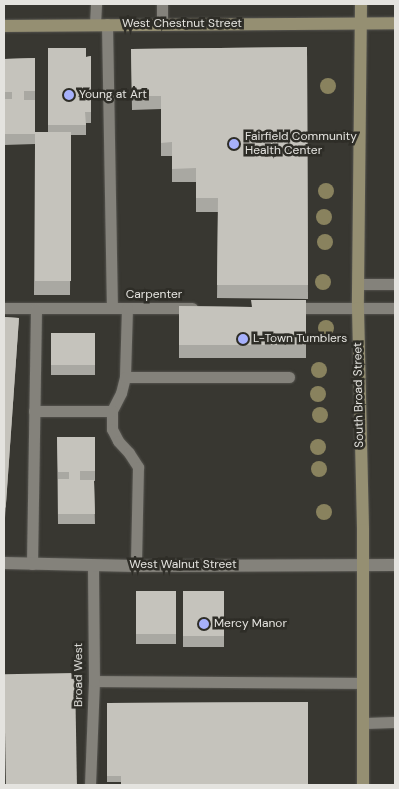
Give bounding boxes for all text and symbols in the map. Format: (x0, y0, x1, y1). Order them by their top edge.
street label: West Chestnut Street (122, 17, 242, 31)
place label: Young at Art (79, 88, 147, 102)
marker: Young at Art (63, 89, 75, 101)
place label: Fairfield Community Health Center (245, 130, 357, 158)
marker: Fairfield Community Health Center (227, 137, 241, 151)
street label: Carpenter (126, 288, 182, 302)
place label: L-Town Tumblers (253, 332, 347, 346)
marker: L-Town Tumblers (237, 333, 249, 345)
street label: South Broad Street (351, 342, 367, 448)
street label: West Walnut Street (129, 558, 237, 572)
place label: Mercy Manor (214, 617, 287, 631)
marker: Mercy Manor (198, 618, 210, 630)
street label: Broad West (72, 643, 86, 707)

